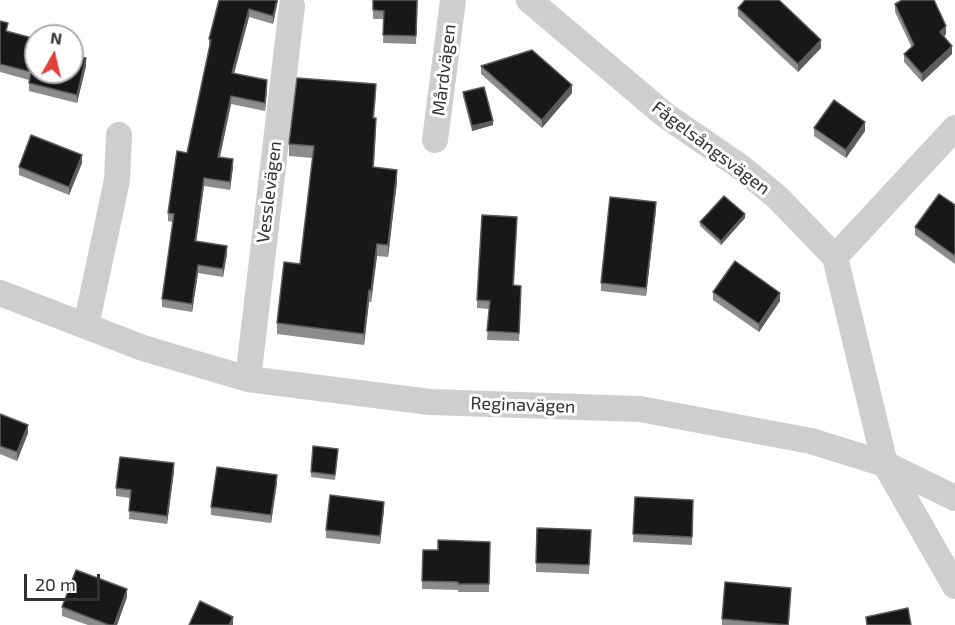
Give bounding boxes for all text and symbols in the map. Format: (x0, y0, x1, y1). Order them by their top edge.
street label: Mårdvägen (428, 23, 460, 117)
north arrow (24, 24, 84, 84)
text: N (49, 27, 63, 48)
street label: Fågelsångsvägen (648, 97, 774, 199)
street label: Vesslevägen (252, 140, 286, 244)
street label: Reginavägen (470, 392, 576, 418)
scale bar (27, 562, 104, 600)
text: 20 m (35, 573, 76, 595)

